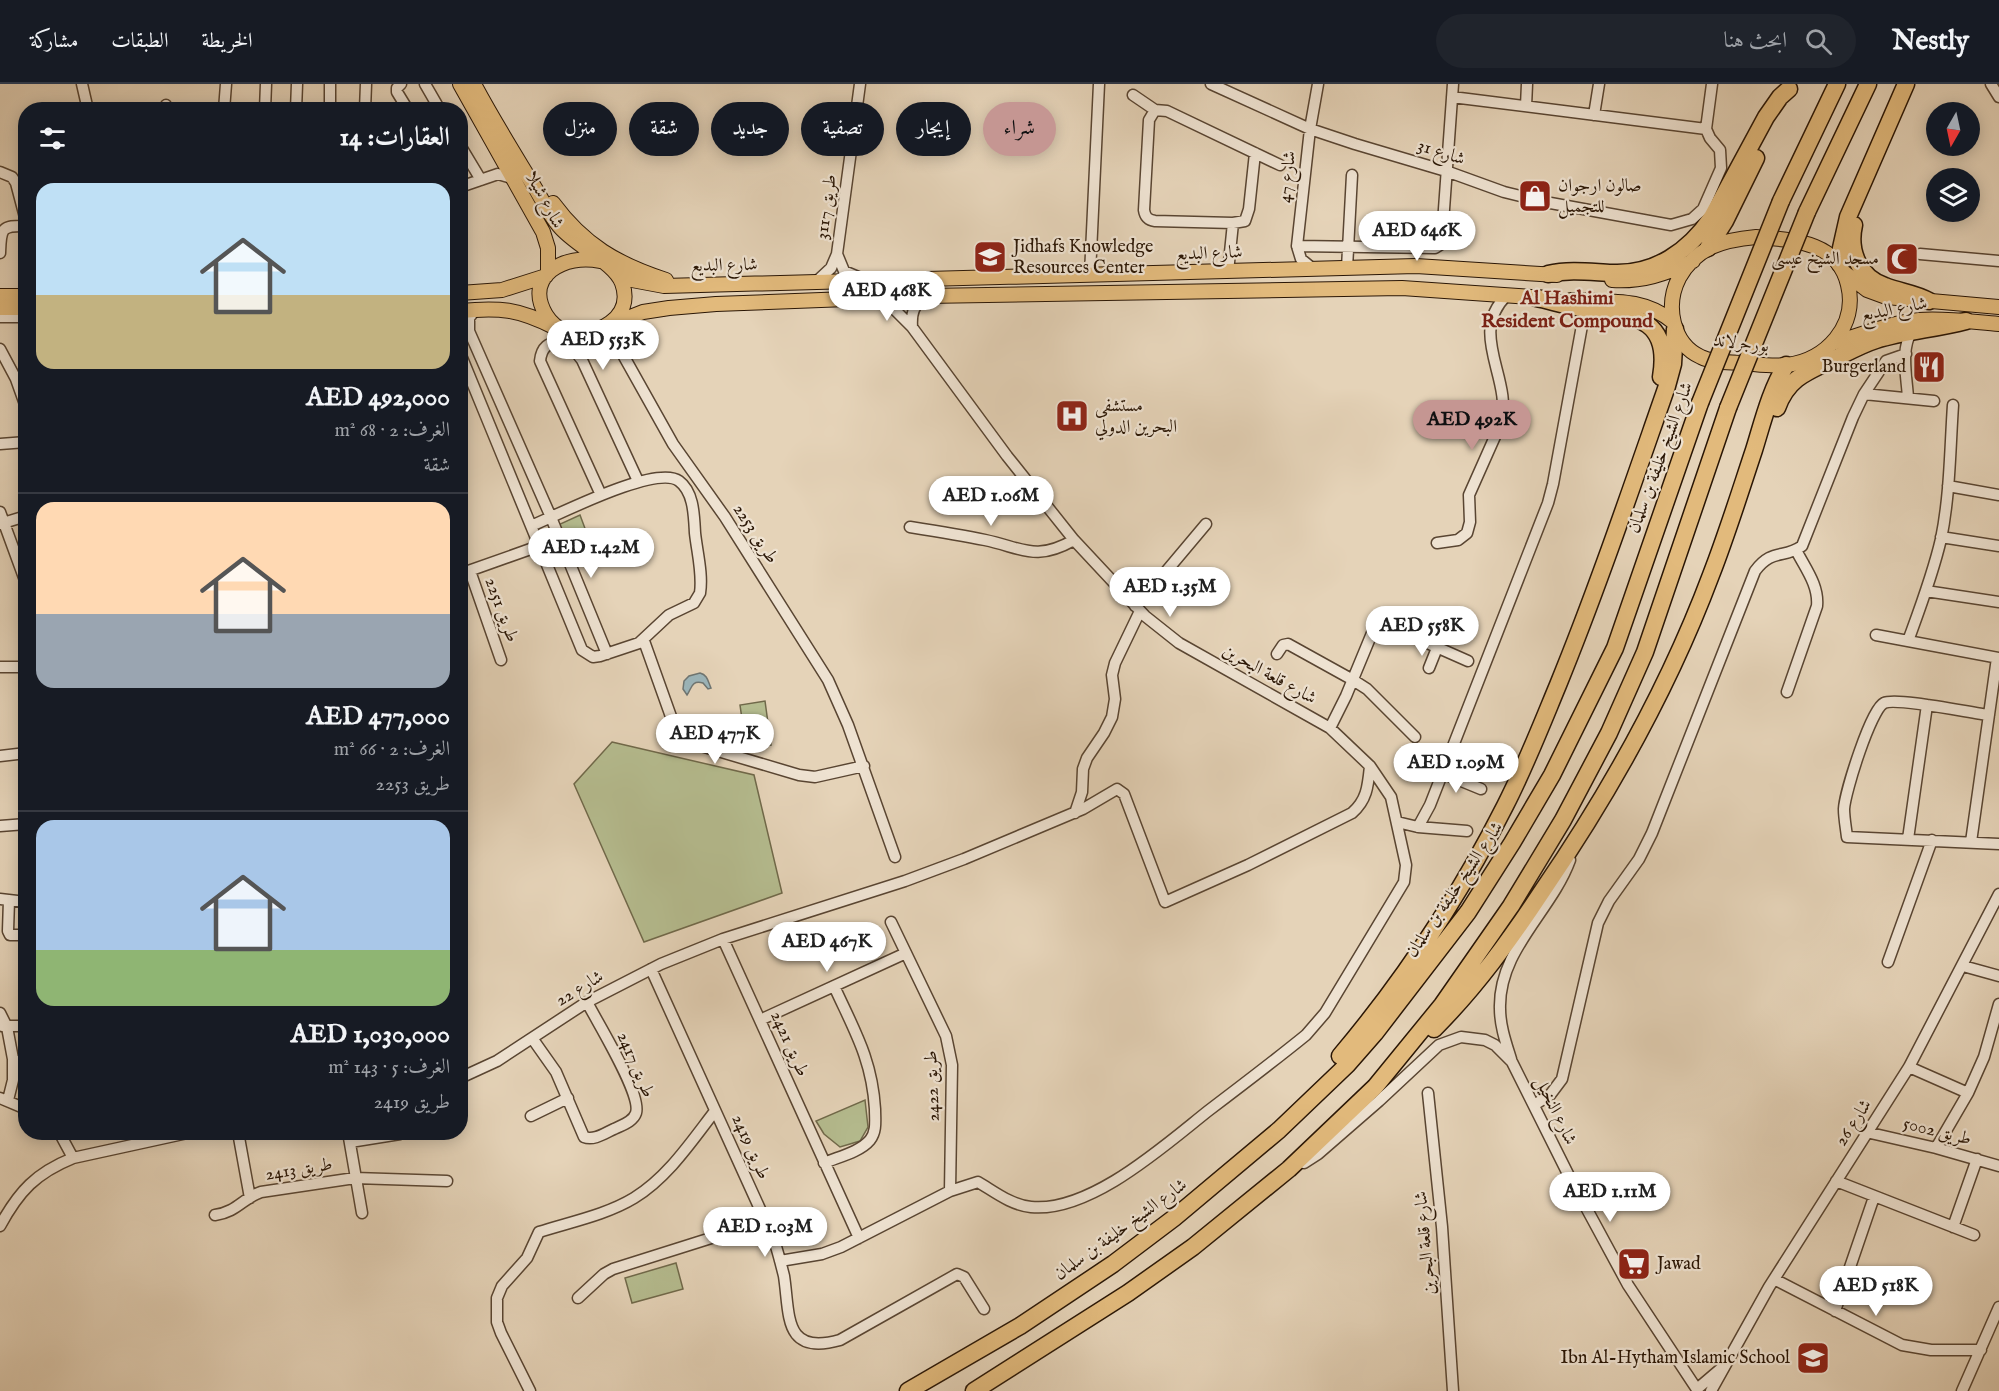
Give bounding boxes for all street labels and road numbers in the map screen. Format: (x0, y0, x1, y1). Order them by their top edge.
street label: شارع 31 (1414, 135, 1468, 173)
street label: شارع 47 (1274, 150, 1304, 204)
street label: شارع شيلا (517, 167, 569, 234)
street label: طريق 3117 (811, 173, 843, 241)
street label: شارع البديع (1175, 241, 1243, 270)
street label: شارع البديع (690, 254, 758, 281)
street label: شارع البديع (1859, 292, 1930, 331)
street label: بورجرلاند (1712, 330, 1770, 358)
street label: شارع الشيخ خليفة بن سلمان (1623, 379, 1702, 538)
street label: طريق 2253 (727, 500, 783, 568)
street label: طريق 2251 (479, 575, 523, 645)
street label: شارع قلعة البحرين (1217, 640, 1320, 712)
street label: شارع الشيخ خليفة بن سلمان (1401, 818, 1512, 964)
street label: شارع 22 (552, 966, 609, 1014)
street label: طريق 2421 (764, 1008, 814, 1080)
street label: طريق 2417 (611, 1029, 659, 1101)
street label: طريق 2422 (920, 1050, 946, 1122)
street label: شارع النخيل (1527, 1073, 1581, 1150)
street label: شارع 26 (1830, 1095, 1879, 1152)
street label: طريق 2419 (726, 1111, 774, 1183)
street label: طريق 5002 (1901, 1112, 1973, 1152)
street label: طريق 2413 (264, 1153, 334, 1187)
street label: شارع الشيخ خليفة بن سلمان (1050, 1174, 1194, 1289)
street label: شارع قلعة البحرين (1410, 1190, 1444, 1296)

